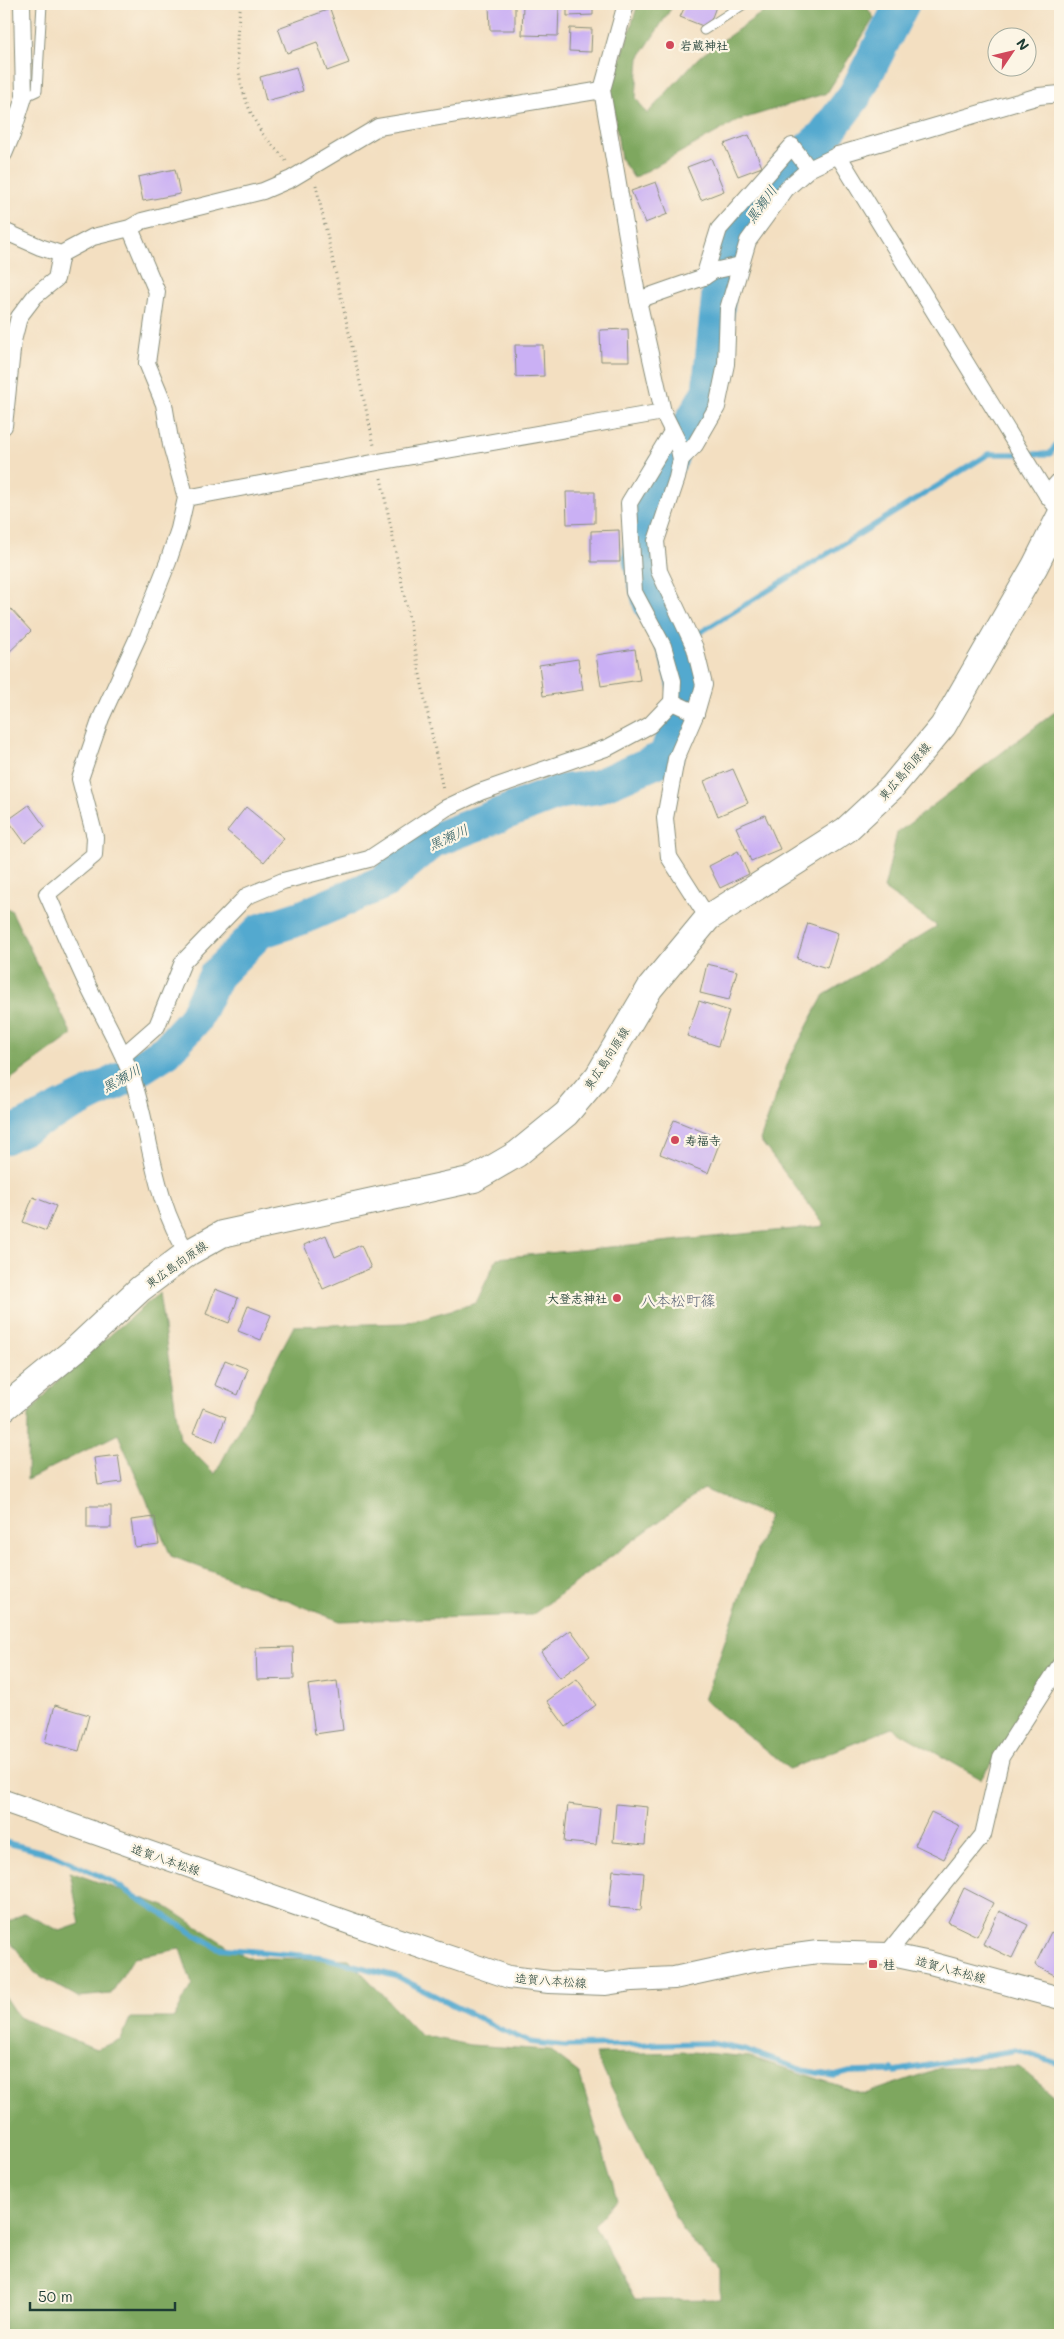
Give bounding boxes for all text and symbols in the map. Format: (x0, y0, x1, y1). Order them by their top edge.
north arrow (986, 28, 1036, 78)
text: N (1012, 34, 1034, 54)
place label: 岩蔵神社 (680, 37, 728, 53)
marker: 岩蔵神社 (664, 39, 676, 51)
water label: 黒瀬川 (741, 181, 781, 227)
street label: 東広島向原線 (874, 739, 934, 803)
water label: 黒瀬川 (425, 820, 471, 854)
street label: 東広島向原線 (580, 1023, 632, 1093)
water label: 黒瀬川 (98, 1060, 144, 1096)
place label: 寿福寺 (685, 1132, 721, 1148)
marker: 寿福寺 (669, 1134, 681, 1146)
street label: 東広島向原線 (142, 1237, 210, 1291)
place label: 大登志神社 (547, 1290, 607, 1306)
district label: 八本松町篠 (640, 1290, 716, 1310)
marker: 大登志神社 (611, 1292, 623, 1304)
street label: 造賀八本松線 (129, 1840, 203, 1878)
street label: 造賀八本松線 (914, 1952, 988, 1986)
place label: 桂 (883, 1956, 895, 1972)
marker: 桂 (867, 1958, 879, 1970)
street label: 造賀八本松線 (515, 1970, 587, 1990)
scale bar (30, 2279, 175, 2311)
text: 50 m (38, 2286, 73, 2306)

